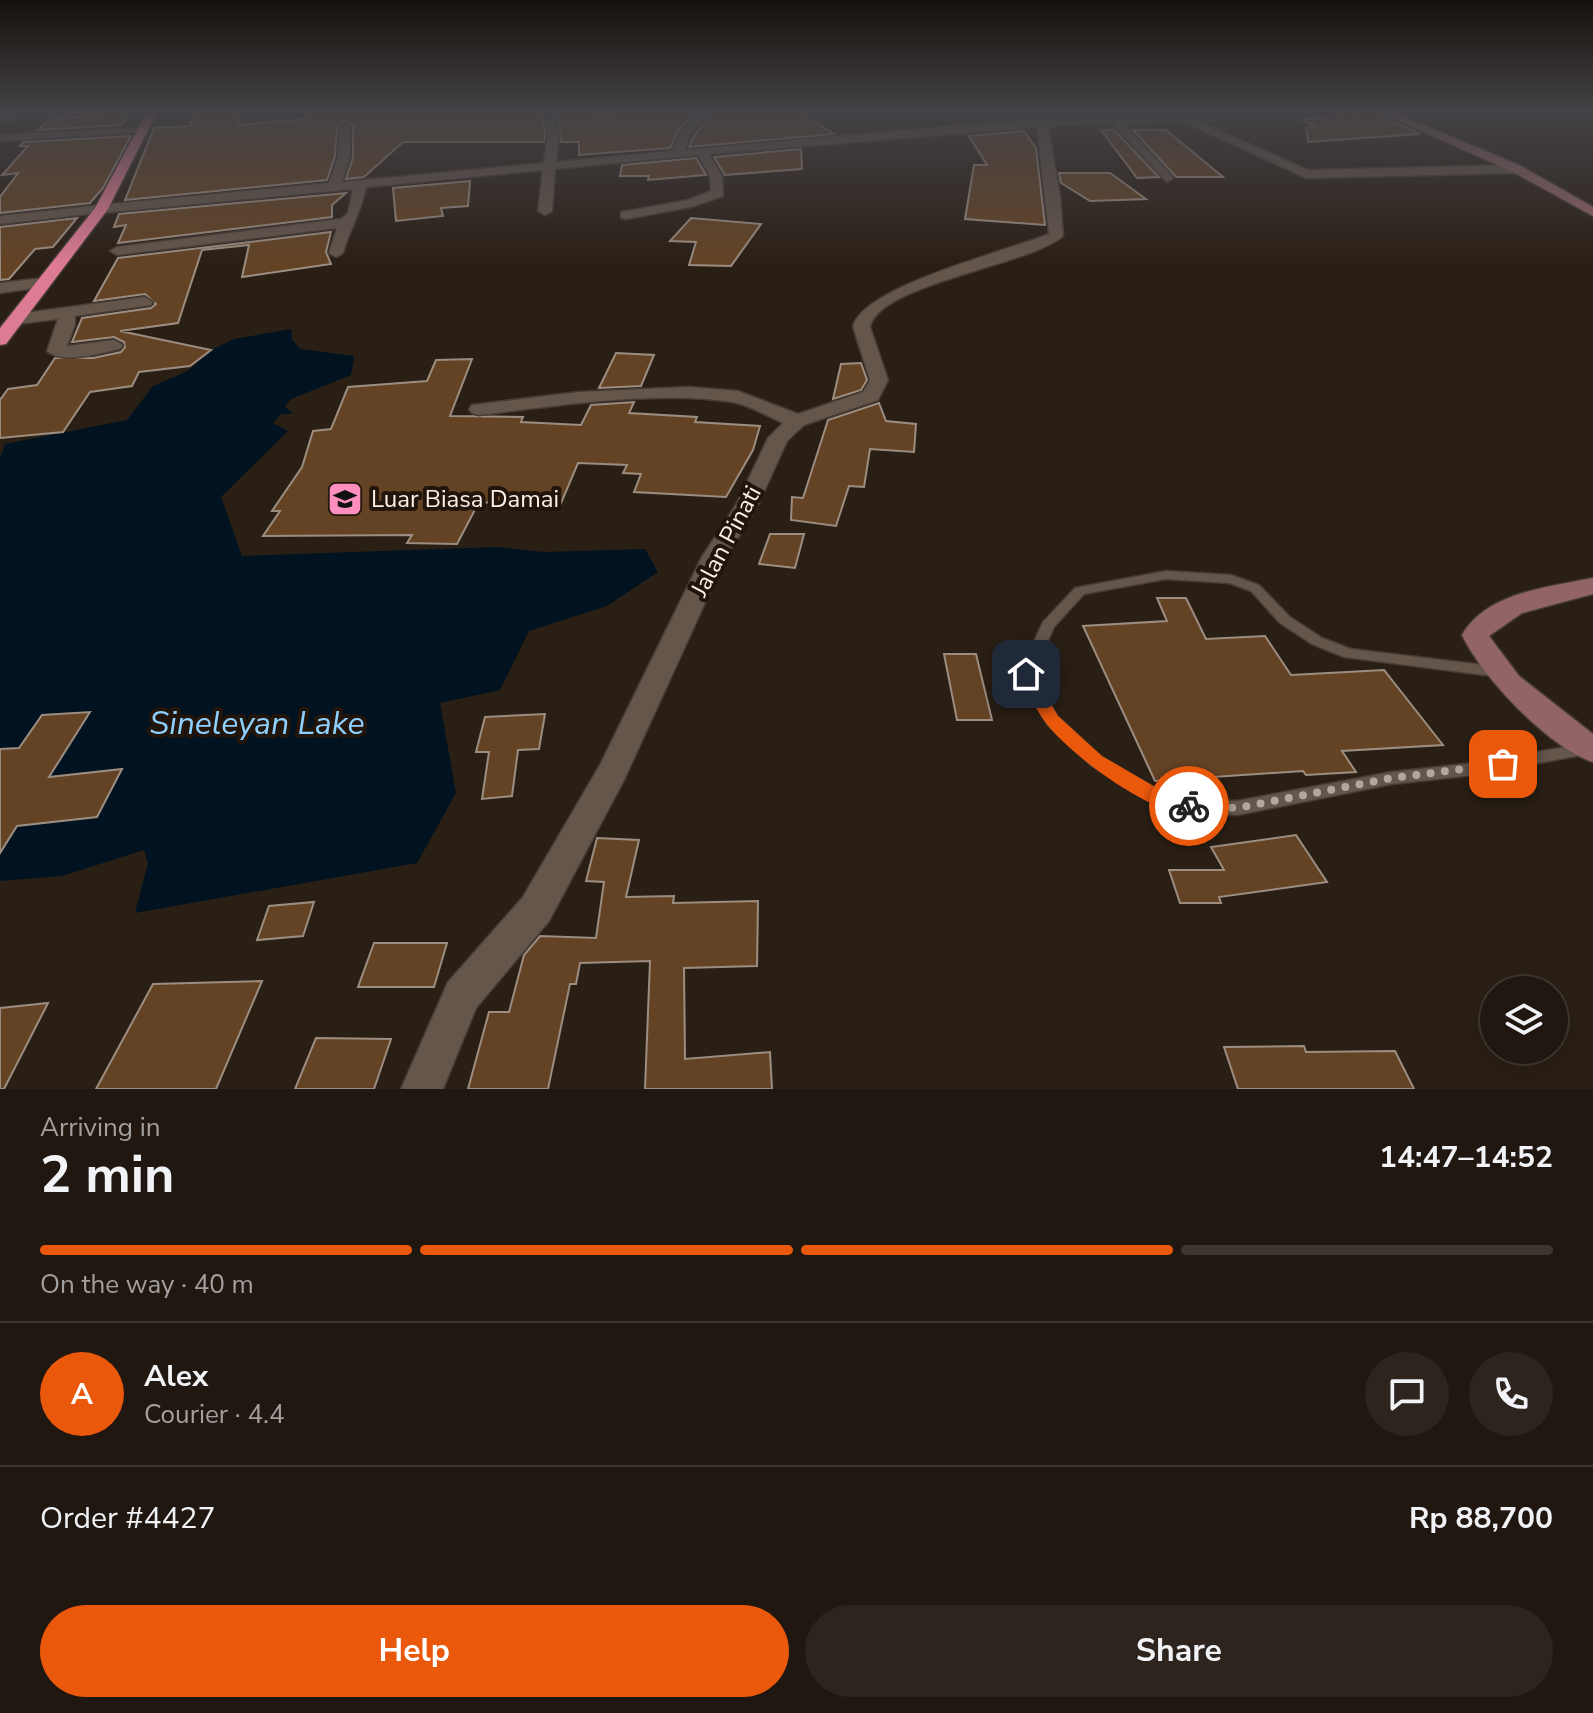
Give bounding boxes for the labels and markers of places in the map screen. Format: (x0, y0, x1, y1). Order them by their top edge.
school or university icon: Luar Biasa Damai (326, 480, 364, 518)
place label: Luar Biasa Damai (371, 483, 559, 515)
pin (992, 640, 1060, 708)
pin (1469, 730, 1537, 798)

